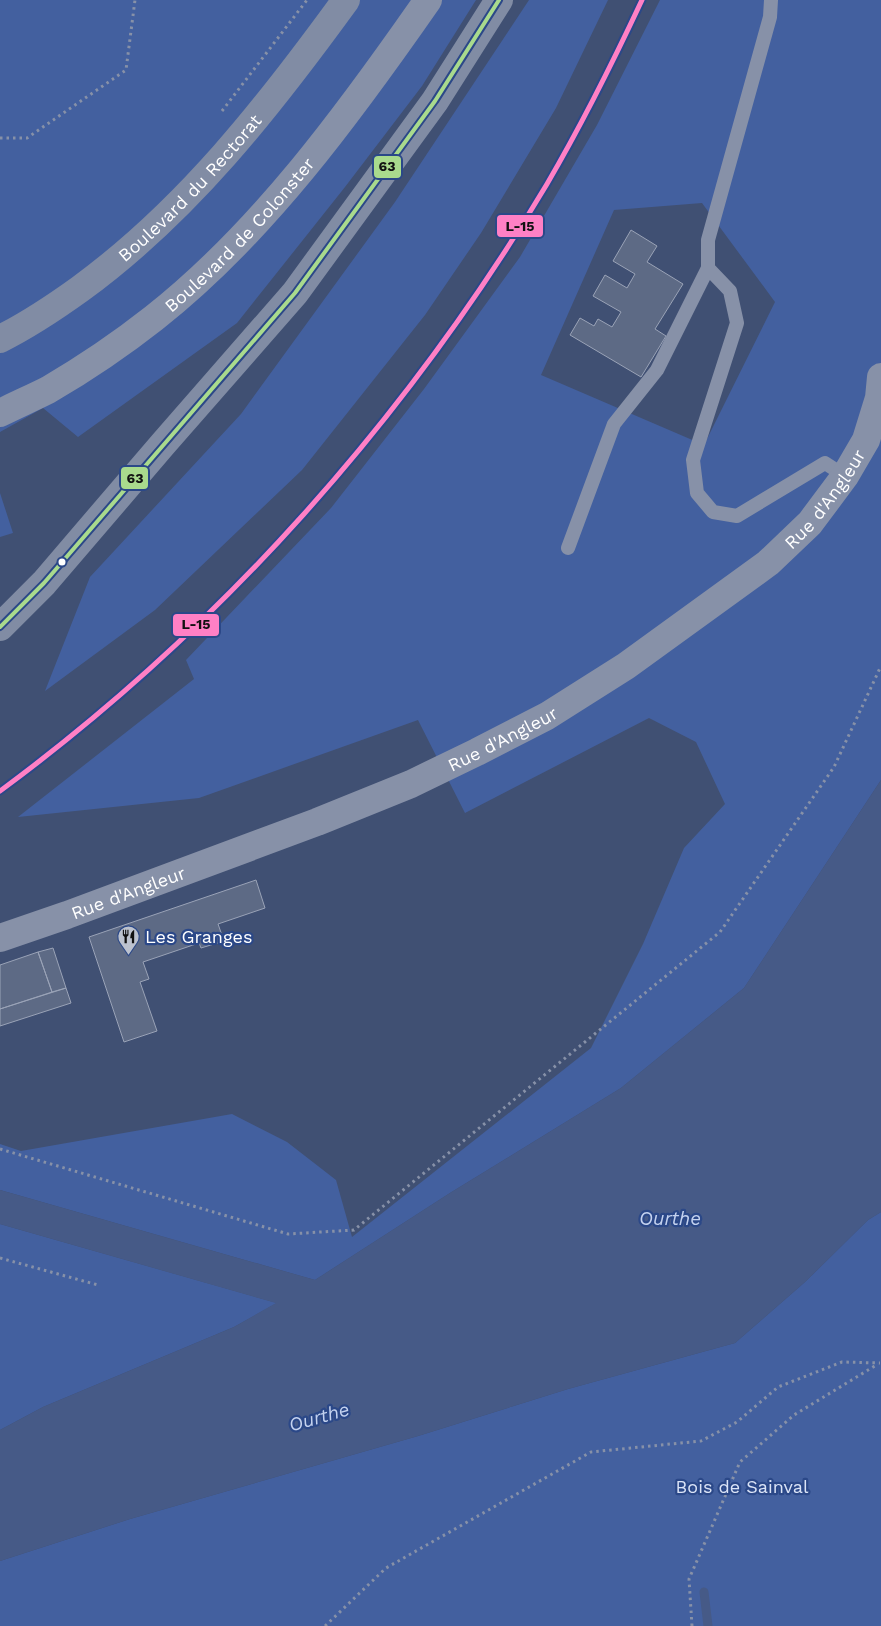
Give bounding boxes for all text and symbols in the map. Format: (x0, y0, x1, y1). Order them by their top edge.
street label: Boulevard du Rectorat (114, 109, 265, 265)
street label: Boulevard de Colonster (160, 153, 318, 316)
line badge: 63 (373, 155, 402, 179)
text: 63 (379, 158, 395, 174)
line badge: L-15 (496, 214, 544, 238)
text: L-15 (506, 218, 534, 234)
street label: Rue d'Angleur (780, 445, 869, 553)
line badge: 63 (120, 466, 149, 490)
text: 63 (127, 470, 143, 486)
unlabelled marker (57, 557, 67, 567)
line badge: L-15 (172, 613, 220, 637)
text: L-15 (182, 616, 210, 632)
street label: Rue d'Angleur (444, 702, 561, 775)
street label: Rue d'Angleur (68, 862, 188, 923)
restaurant icon: Les Granges (117, 924, 141, 955)
place label: Les Granges (145, 926, 252, 947)
water label: Ourthe (639, 1207, 701, 1230)
water label: Ourthe (286, 1397, 352, 1437)
park label: Bois de Sainval (676, 1476, 809, 1497)

